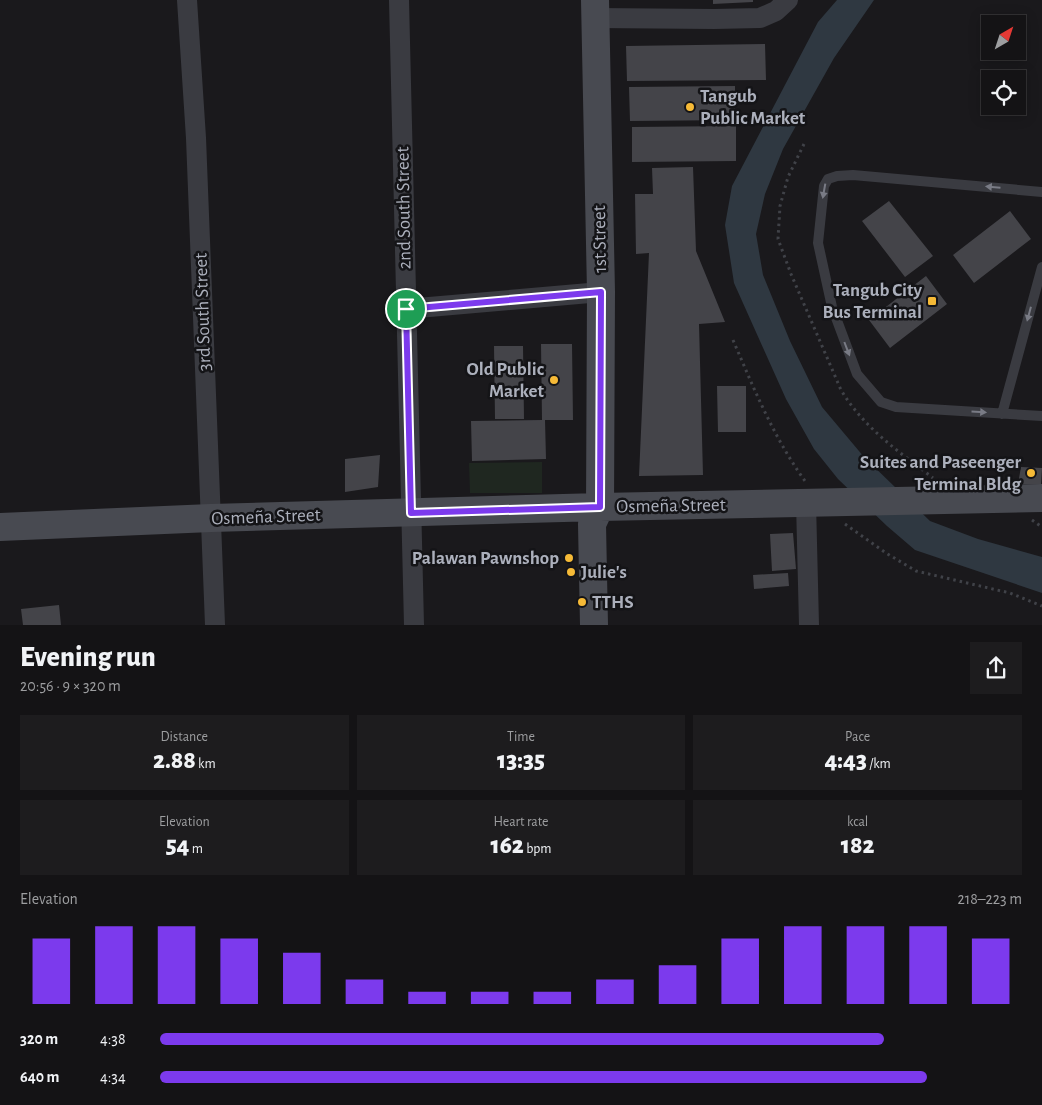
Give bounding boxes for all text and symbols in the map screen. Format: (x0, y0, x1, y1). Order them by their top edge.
north arrow (981, 15, 1026, 60)
map controls (981, 15, 1026, 115)
button: locate (981, 70, 1026, 115)
place label: Tangub Public Market (700, 87, 806, 128)
marker: Tangub Public Market (684, 101, 696, 113)
street label: 2nd South Street (393, 146, 415, 270)
one-way arrow (985, 183, 1001, 191)
one-way arrow (820, 184, 828, 200)
street label: 1st Street (590, 205, 610, 273)
street label: 3rd South Street (191, 253, 215, 371)
place label: Tangub City Bus Terminal (822, 281, 923, 322)
pin (385, 288, 427, 330)
icon: arrive (392, 295, 420, 323)
marker: Tangub City Bus Terminal (926, 295, 938, 307)
one-way arrow (1025, 306, 1033, 321)
one-way arrow (844, 342, 852, 356)
place label: Old Public Market (466, 360, 545, 401)
marker: Old Public Market (548, 374, 560, 386)
one-way arrow (971, 409, 987, 417)
place label: Suites and Paseenger Terminal Bldg (860, 453, 1021, 494)
marker: Suites and Paseenger Terminal Bldg (1025, 467, 1037, 479)
street label: Osmeña Street (616, 496, 726, 516)
street label: Osmeña Street (211, 506, 321, 528)
place label: Palawan Pawnshop (412, 549, 559, 568)
marker: Palawan Pawnshop (563, 552, 575, 564)
place label: Julie's (581, 563, 627, 582)
marker: Julie's (565, 566, 577, 578)
place label: TTHS (592, 593, 634, 612)
marker: TTHS (576, 596, 588, 608)
button: share (970, 642, 1022, 694)
text: Evening run (20, 644, 156, 672)
text: 20:56 · 9 × 320 m (20, 678, 121, 694)
text: Distance (161, 730, 208, 744)
text: Time (507, 730, 535, 744)
text: Pace (845, 730, 870, 744)
text: 2.88 (153, 748, 196, 773)
text: 13:35 (497, 748, 545, 773)
text: 4:43 (824, 748, 867, 773)
text: km (196, 757, 216, 771)
text: /km (867, 757, 891, 771)
text: Elevation (159, 815, 210, 829)
text: Heart rate (494, 815, 548, 829)
text: kcal (847, 815, 868, 829)
text: 54 (166, 833, 189, 858)
text: 162 (490, 833, 524, 858)
text: 182 (841, 833, 875, 858)
text: m (189, 842, 203, 856)
text: bpm (524, 842, 552, 856)
text: Elevation (20, 891, 78, 907)
text: 218–223 m (957, 891, 1022, 907)
text: 320 m (20, 1031, 58, 1047)
text: 4:38 (100, 1031, 126, 1047)
text: 640 m (20, 1069, 59, 1085)
text: 4:34 (100, 1069, 126, 1085)

